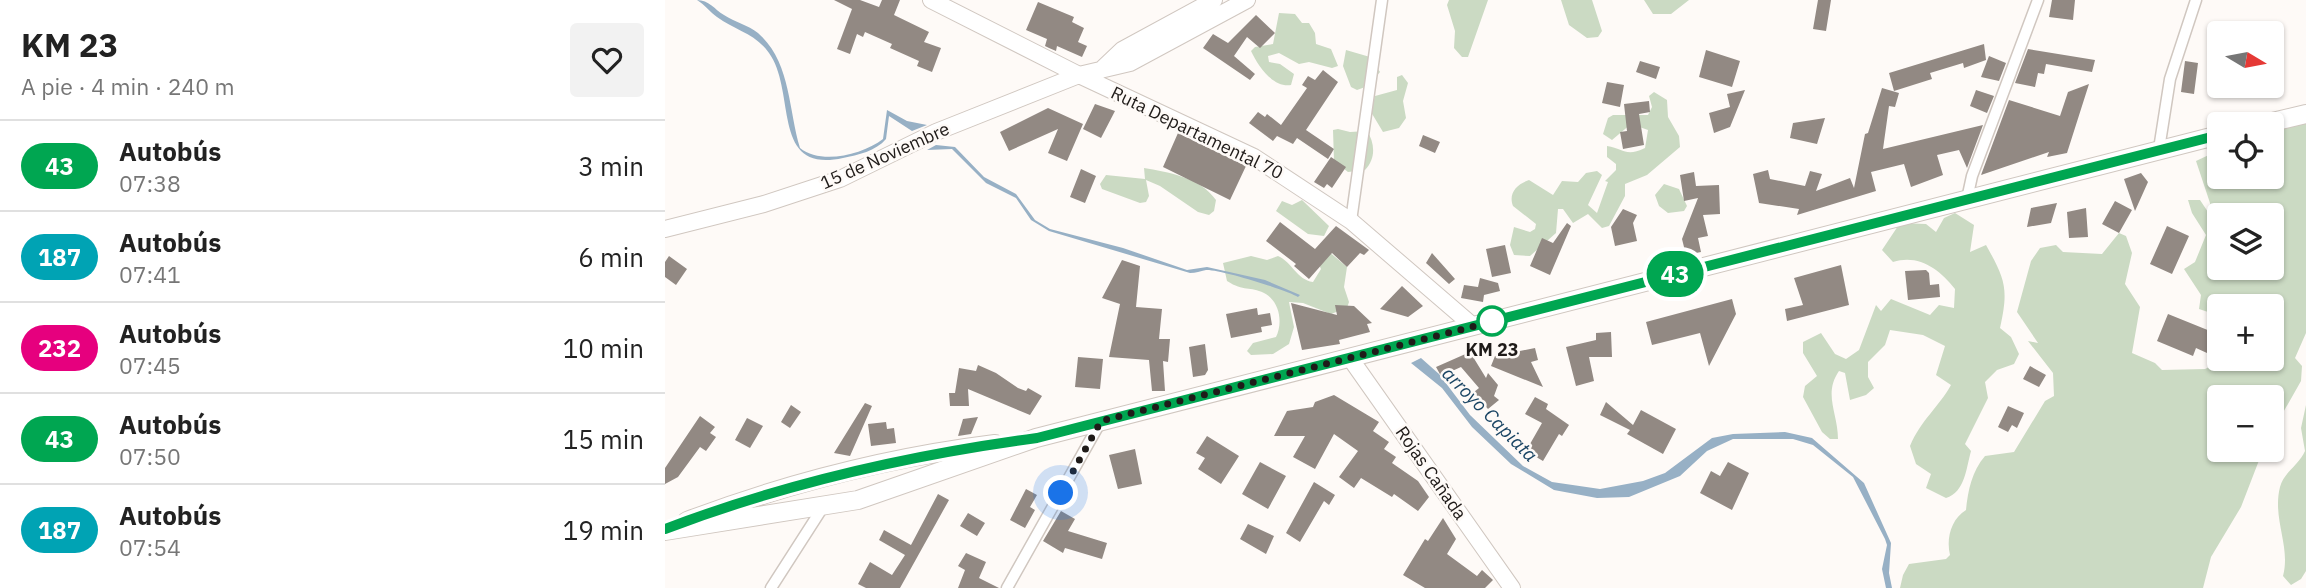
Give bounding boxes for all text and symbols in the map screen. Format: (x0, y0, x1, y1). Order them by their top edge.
north arrow (2207, 21, 2284, 98)
map controls (2207, 21, 2284, 462)
text: KM 23 (21, 23, 118, 66)
button: heart (570, 23, 644, 97)
text: A pie · 4 min · 240 m (21, 71, 235, 101)
street label: Ruta Departamental 70 (1107, 81, 1287, 184)
button: locate (2207, 112, 2284, 189)
street label: 15 de Noviembre (817, 117, 953, 194)
text: Autobús (119, 134, 221, 168)
text: 3 min (578, 149, 644, 183)
text: 43 (45, 150, 74, 182)
text: 07:38 (119, 168, 181, 198)
button: layers (2207, 203, 2284, 280)
text: Autobús (119, 225, 221, 259)
text: 6 min (578, 240, 644, 274)
text: 187 (38, 241, 81, 273)
line badge: 43 (1643, 251, 1707, 297)
text: 43 (1661, 258, 1689, 290)
text: 07:41 (119, 259, 181, 289)
button: + (2207, 294, 2284, 371)
marker: KM 23 (1477, 306, 1507, 336)
text: Autobús (119, 316, 221, 350)
text: 10 min (563, 331, 644, 365)
text: 232 (38, 332, 81, 364)
place label: KM 23 (1465, 338, 1519, 361)
text: 07:45 (119, 350, 181, 380)
water label: arroyo Capiata (1437, 361, 1543, 467)
button: − (2207, 385, 2284, 462)
text: Autobús (119, 407, 221, 441)
street label: Rojas Cañada (1391, 421, 1472, 524)
text: 15 min (563, 422, 644, 456)
text: 43 (45, 423, 74, 455)
text: 07:50 (119, 441, 181, 471)
your location (1043, 475, 1078, 510)
text: Autobús (119, 498, 221, 532)
text: 19 min (563, 513, 644, 547)
text: 187 (38, 514, 81, 546)
text: 07:54 (119, 532, 181, 562)

